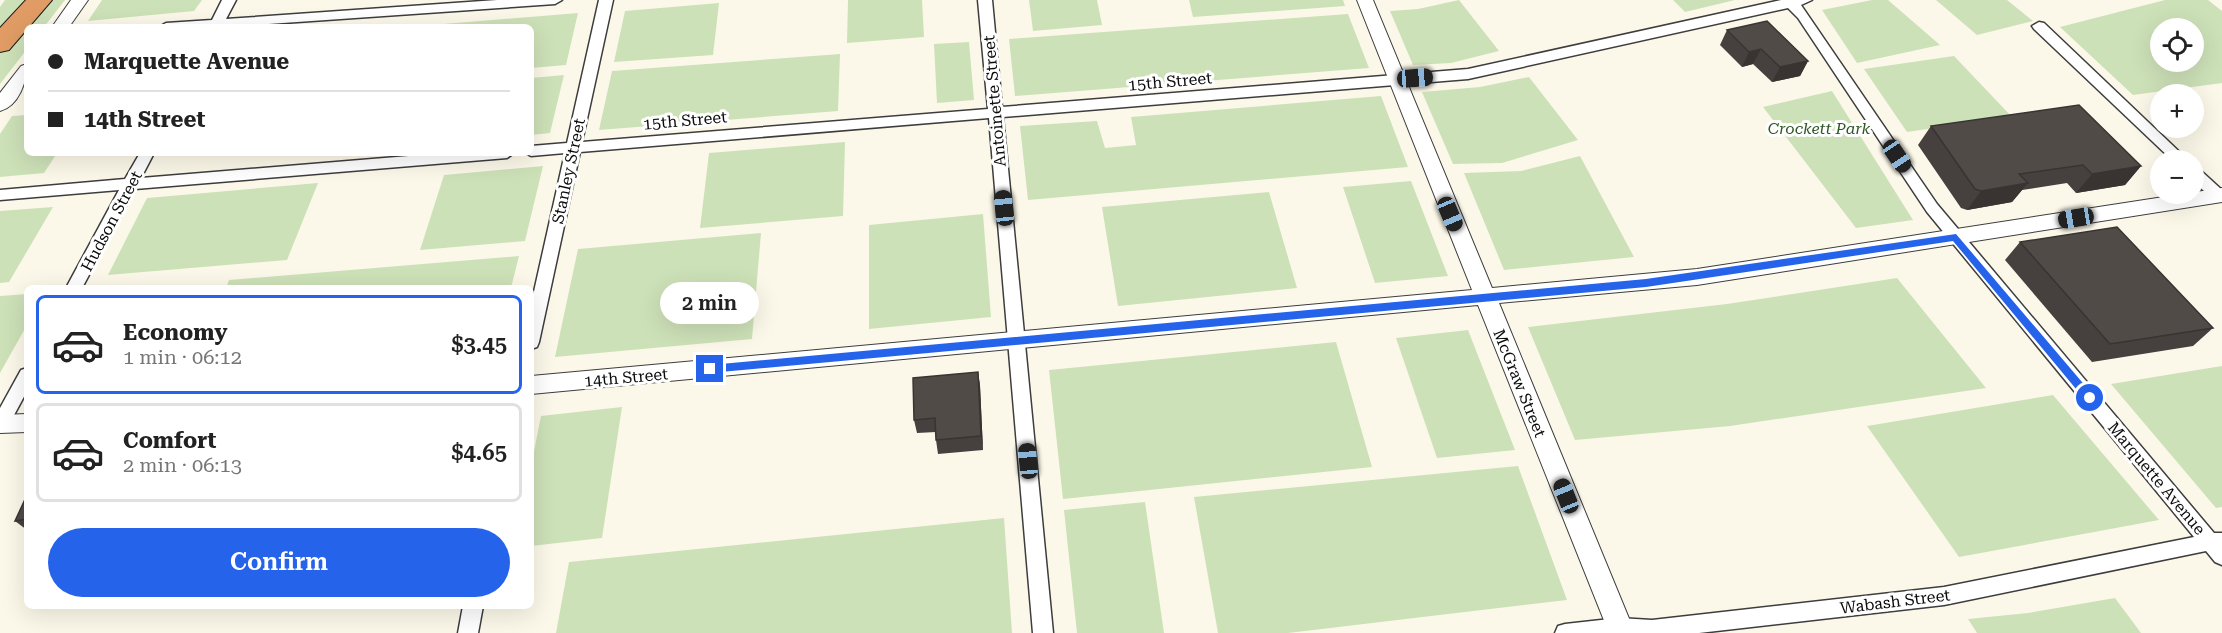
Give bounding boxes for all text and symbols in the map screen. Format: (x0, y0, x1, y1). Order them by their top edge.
map controls (2150, 18, 2204, 204)
button: locate (2150, 18, 2204, 72)
street label: Antoinette Street (979, 34, 1010, 168)
text: Marquette Avenue (84, 49, 289, 74)
street label: 15th Street (1127, 68, 1213, 95)
car (1396, 68, 1434, 88)
button: + (2150, 84, 2204, 138)
text: 14th Street (84, 107, 205, 132)
street label: 15th Street (642, 107, 728, 134)
street label: Stanley Street (548, 117, 589, 226)
park label: Crockett Park (1768, 119, 1871, 138)
car (1879, 136, 1915, 176)
button: − (2150, 150, 2204, 204)
street label: Hudson Street (77, 168, 146, 275)
car (993, 189, 1015, 227)
car (1435, 194, 1465, 234)
car (2057, 206, 2095, 230)
callout: 2 min (660, 282, 760, 324)
text: 2 min (682, 291, 737, 315)
icon: car (51, 318, 105, 372)
text: Economy (123, 320, 227, 345)
street label: McGraw Street (1489, 326, 1550, 440)
text: $3.45 (451, 332, 507, 357)
text: 1 min · 06:12 (123, 345, 242, 369)
route end (696, 355, 723, 382)
street label: 14th Street (583, 364, 669, 391)
route start (2076, 384, 2103, 411)
street label: Marquette Avenue (2104, 418, 2209, 539)
icon: car (51, 426, 105, 480)
text: Comfort (123, 428, 216, 453)
text: $4.65 (451, 440, 507, 465)
car (1017, 442, 1039, 480)
text: 2 min · 06:13 (123, 453, 242, 477)
car (1551, 476, 1581, 516)
button: Confirm (48, 528, 510, 597)
street label: Wabash Street (1839, 585, 1951, 618)

